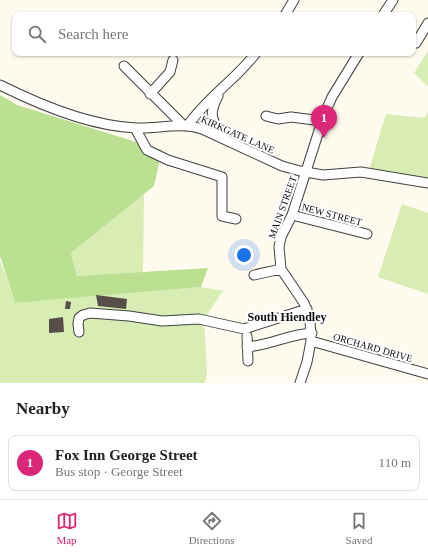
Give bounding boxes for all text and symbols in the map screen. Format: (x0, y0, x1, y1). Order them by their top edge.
search box (12, 12, 416, 56)
icon: search (26, 23, 48, 45)
text: Search here (58, 26, 128, 42)
pin: 1 (311, 105, 337, 138)
street label: KIRKGATE LANE (199, 113, 276, 156)
street label: MAIN STREET (266, 174, 299, 240)
street label: NEW STREET (301, 201, 363, 228)
your location (234, 245, 254, 265)
district label: South Hiendley (247, 310, 327, 324)
street label: ORCHARD DRIVE (332, 331, 414, 364)
text: Nearby (16, 399, 70, 418)
text: Fox Inn George Street (55, 447, 198, 463)
text: 1 (27, 455, 33, 470)
text: 110 m (379, 455, 411, 470)
text: Bus stop · George Street (55, 464, 183, 479)
tab: Map (56, 510, 78, 546)
tab: Directions (189, 510, 234, 546)
tab: Saved (346, 510, 372, 546)

